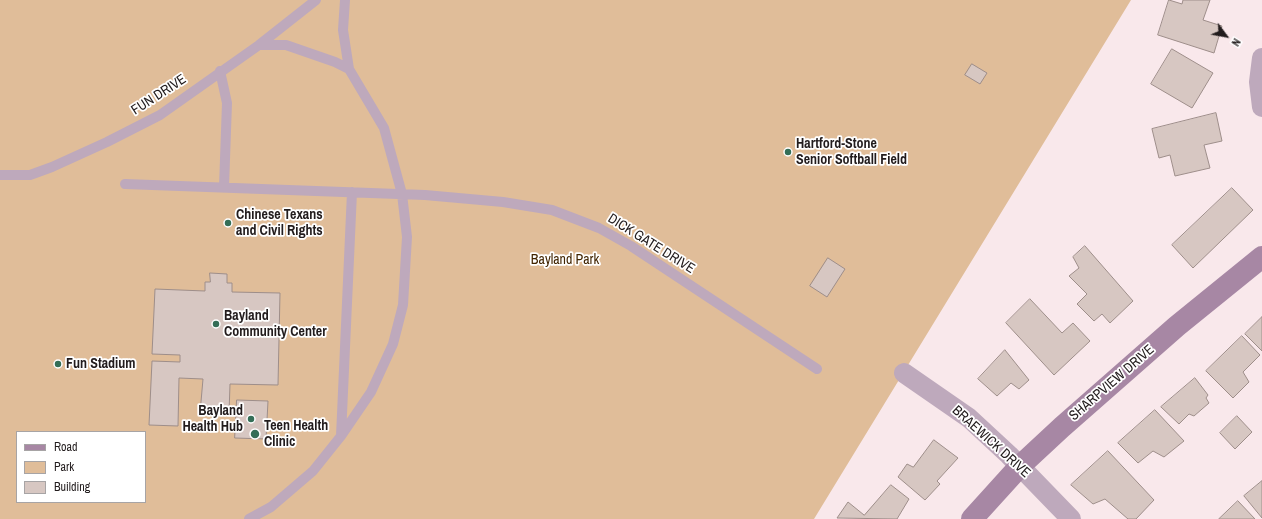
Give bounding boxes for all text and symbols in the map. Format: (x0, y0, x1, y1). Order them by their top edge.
north arrow (1206, 16, 1246, 56)
text: N (1229, 36, 1244, 49)
street label: FUN DRIVE (128, 71, 190, 119)
place label: Hartford-Stone Senior Softball Field (796, 136, 907, 168)
marker: Hartford-Stone Senior Softball Field (783, 147, 793, 157)
place label: Chinese Texans and Civil Rights (236, 207, 323, 240)
street label: DICK GATE DRIVE (604, 211, 698, 277)
marker: Chinese Texans and Civil Rights (223, 218, 233, 228)
park label: Bayland Park (531, 252, 599, 268)
place label: Bayland Community Center (224, 308, 327, 340)
marker: Bayland Community Center (211, 319, 221, 329)
street label: SHARPVIEW DRIVE (1066, 342, 1158, 424)
place label: Fun Stadium (66, 356, 136, 372)
marker: Fun Stadium (53, 359, 63, 369)
street label: BRAEWICK DRIVE (948, 402, 1034, 482)
place label: Bayland Health Hub (182, 403, 243, 436)
marker: Bayland Health Hub (246, 414, 256, 424)
place label: Teen Health Clinic (264, 418, 328, 450)
marker: Teen Health Clinic (249, 428, 261, 440)
legend (16, 431, 146, 503)
text: Road (54, 439, 78, 455)
text: Park (54, 459, 74, 475)
text: Building (54, 479, 90, 495)

